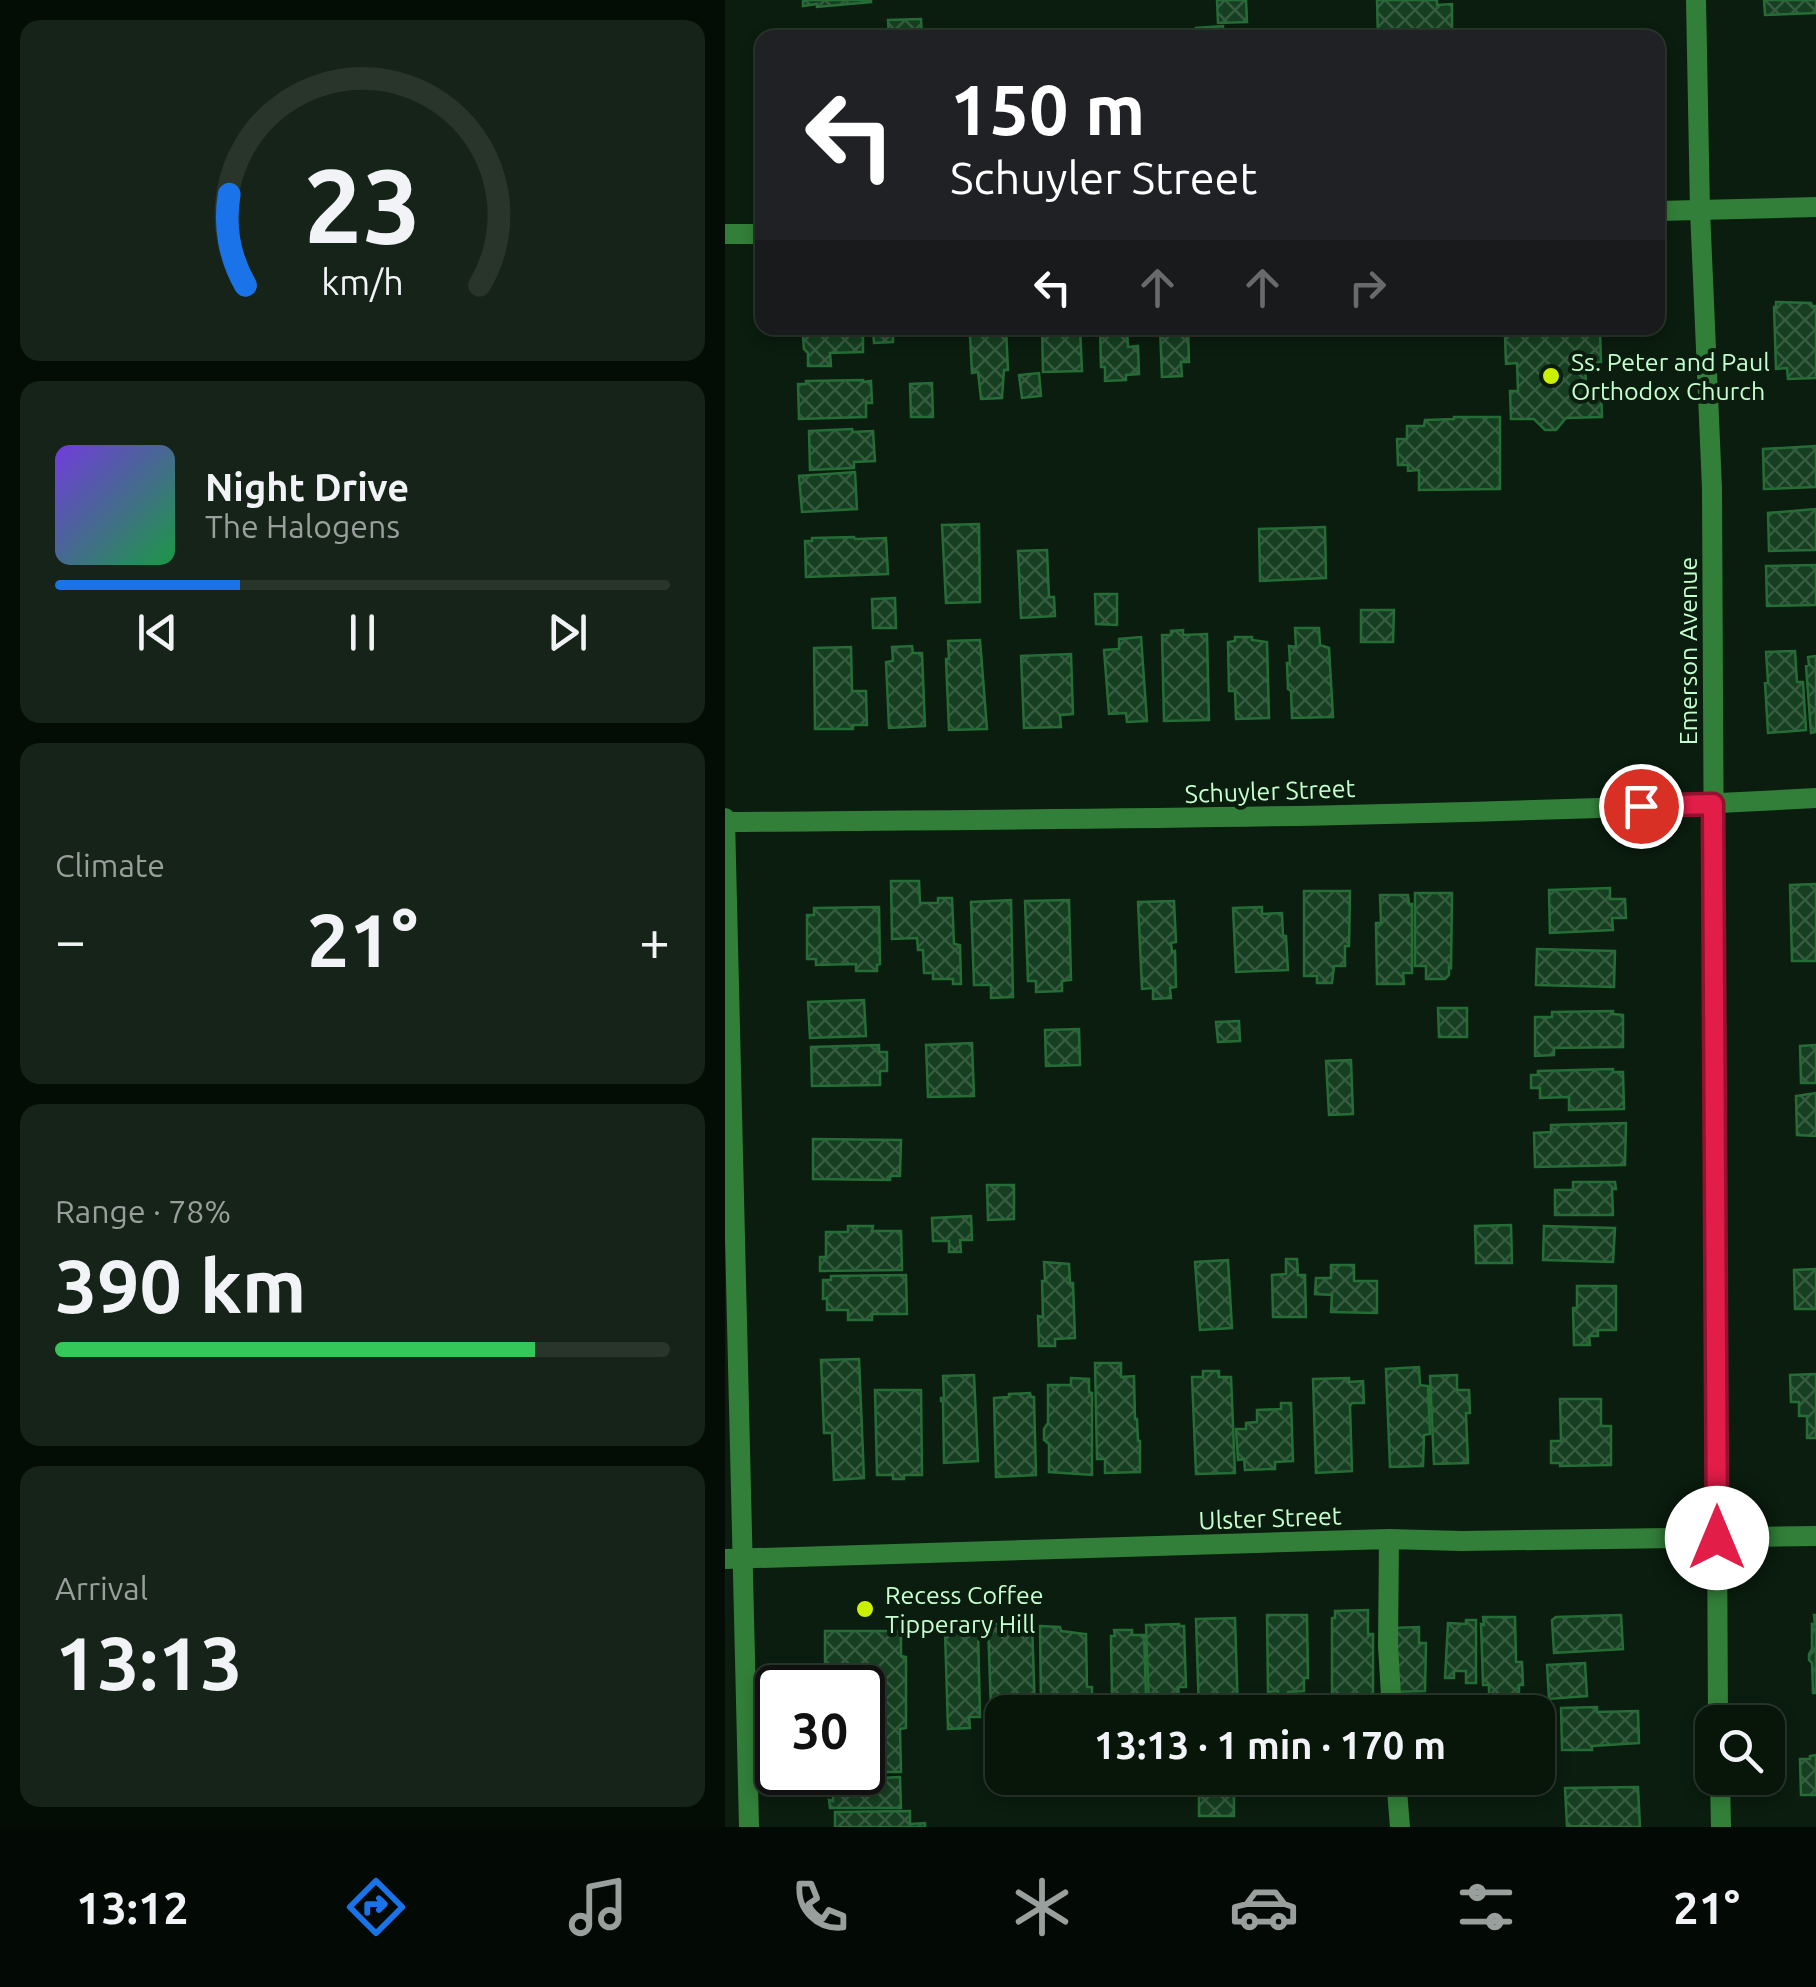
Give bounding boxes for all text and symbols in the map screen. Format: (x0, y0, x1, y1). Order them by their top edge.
icon: left (785, 70, 915, 200)
text: 150 m (950, 70, 1145, 148)
text: 23 (304, 146, 421, 263)
text: Schuyler Street (950, 152, 1257, 203)
icon: left (1025, 260, 1080, 315)
icon: ahead (1130, 260, 1185, 315)
icon: ahead (1235, 260, 1290, 315)
icon: right (1340, 260, 1395, 315)
text: km/h (321, 262, 404, 302)
place label: Ss. Peter and Paul Orthodox Church (1571, 348, 1770, 405)
marker: Ss. Peter and Paul Orthodox Church (1540, 365, 1562, 387)
text: Night Drive (205, 466, 409, 508)
text: The Halogens (205, 508, 400, 544)
street label: Emerson Avenue (1674, 557, 1702, 745)
icon: previous (130, 605, 185, 660)
icon: pause (335, 605, 390, 660)
icon: next (540, 605, 595, 660)
pin (1599, 764, 1684, 849)
street label: Schuyler Street (1184, 774, 1356, 808)
icon: arrive (1614, 779, 1669, 834)
text: Climate (55, 847, 165, 883)
text: 21° (307, 897, 418, 981)
text: − (55, 909, 86, 970)
text: + (639, 909, 670, 970)
text: Range · 78% (55, 1193, 231, 1229)
text: 390 km (55, 1243, 306, 1327)
position arrow (1665, 1486, 1769, 1590)
street label: Ulster Street (1198, 1502, 1342, 1534)
text: Arrival (55, 1570, 148, 1606)
place label: Recess Coffee Tipperary Hill (885, 1581, 1044, 1638)
marker: Recess Coffee Tipperary Hill (854, 1598, 876, 1620)
text: 13:13 (55, 1620, 243, 1704)
speed limit sign: 30 (755, 1665, 885, 1795)
map controls (1695, 1705, 1785, 1795)
button: search (1695, 1705, 1785, 1795)
text: 13:13 · 1 min · 170 m (1094, 1724, 1446, 1766)
icon: directions (341, 1872, 411, 1942)
icon: music (563, 1872, 633, 1942)
icon: phone (785, 1872, 855, 1942)
icon: climate (1007, 1872, 1077, 1942)
icon: car (1229, 1872, 1299, 1942)
icon: filters (1451, 1872, 1521, 1942)
text: 13:12 (76, 1882, 189, 1933)
text: 21° (1673, 1882, 1740, 1933)

